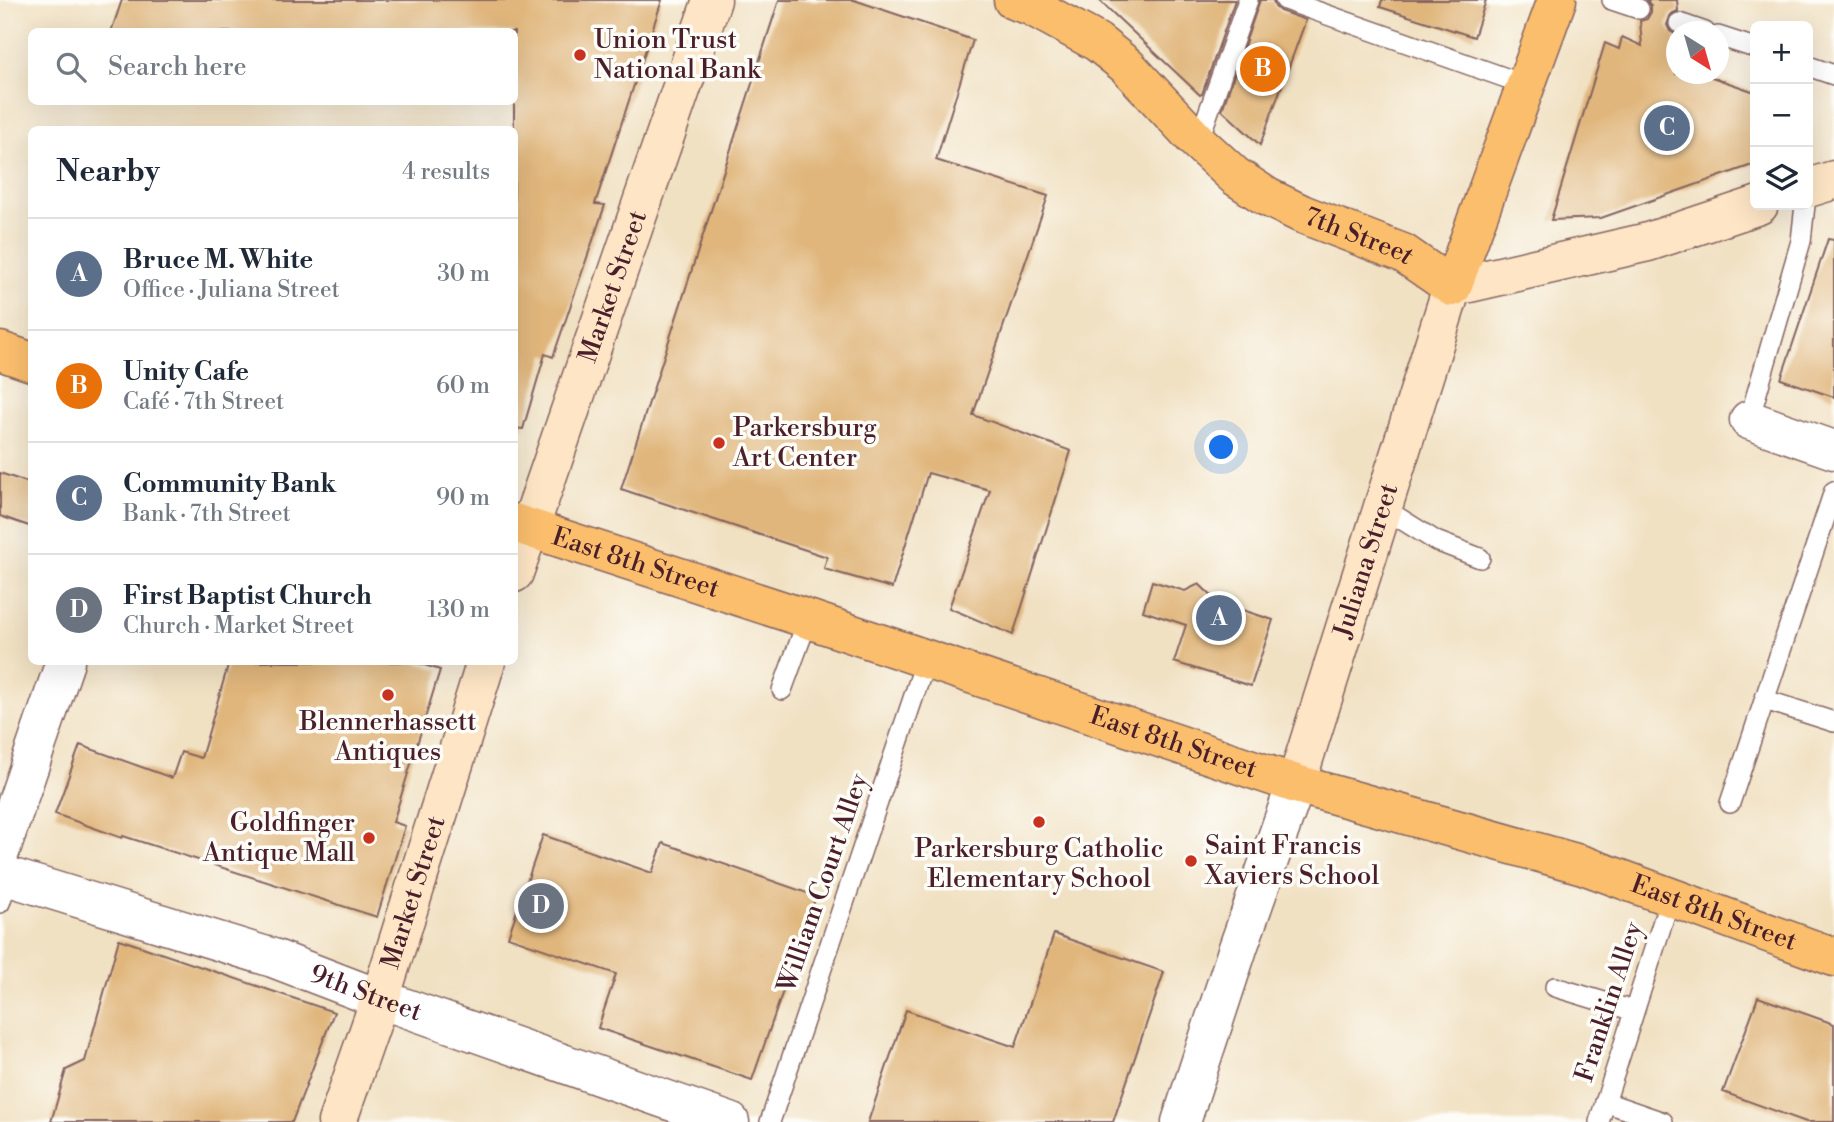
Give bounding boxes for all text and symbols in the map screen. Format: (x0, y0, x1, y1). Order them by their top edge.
north arrow (1666, 21, 1729, 84)
map controls (1750, 21, 1813, 210)
button: + (1750, 21, 1813, 84)
place label: Union Trust National Bank (594, 24, 762, 86)
search box (28, 28, 518, 105)
pin: B (1240, 43, 1286, 95)
marker: Union Trust National Bank (572, 47, 588, 63)
icon: search (52, 48, 90, 86)
text: Search here (108, 51, 247, 83)
button: − (1750, 84, 1813, 147)
pin: C (1644, 102, 1690, 154)
button: layers (1750, 147, 1813, 210)
text: Nearby (56, 153, 160, 191)
text: 4 results (402, 158, 490, 186)
street label: 7th Street (1300, 200, 1420, 272)
street label: Market Street (572, 206, 654, 367)
text: Bruce M. White (123, 244, 313, 276)
text: A (71, 260, 87, 288)
text: 30 m (437, 260, 490, 288)
text: Office · Juliana Street (123, 276, 340, 304)
text: Unity Cafe (123, 356, 249, 388)
text: B (70, 372, 88, 400)
text: 60 m (436, 372, 490, 400)
text: Café · 7th Street (123, 388, 284, 416)
place label: Parkersburg Art Center (732, 412, 877, 474)
your location (1204, 430, 1238, 464)
marker: Parkersburg Art Center (711, 435, 727, 451)
text: Community Bank (123, 468, 336, 500)
street label: Juliana Street (1327, 480, 1405, 643)
text: C (71, 484, 87, 512)
text: 90 m (436, 484, 490, 512)
text: Bank · 7th Street (123, 500, 291, 528)
street label: East 8th Street (548, 520, 724, 605)
text: First Baptist Church (123, 580, 372, 612)
pin: A (1196, 592, 1242, 644)
text: D (70, 596, 88, 624)
text: 130 m (427, 596, 490, 624)
text: Church · Market Street (123, 612, 354, 640)
marker: Blennerhassett Antiques (380, 687, 396, 703)
street label: East 8th Street (1086, 699, 1261, 786)
place label: Blennerhassett Antiques (298, 706, 477, 768)
street label: William Court Alley (770, 769, 876, 998)
place label: Goldfinger Antique Mall (202, 807, 355, 869)
street label: Market Street (374, 812, 453, 973)
marker: Parkersburg Catholic Elementary School (1031, 814, 1047, 830)
marker: Goldfinger Antique Mall (361, 830, 377, 846)
place label: Saint Francis Xaviers School (1204, 830, 1379, 892)
place label: Parkersburg Catholic Elementary School (914, 833, 1164, 895)
marker: Saint Francis Xaviers School (1183, 853, 1199, 869)
street label: East 8th Street (1627, 868, 1801, 958)
pin: D (518, 880, 564, 932)
street label: Franklin Alley (1568, 918, 1650, 1086)
street label: 9th Street (306, 958, 426, 1028)

